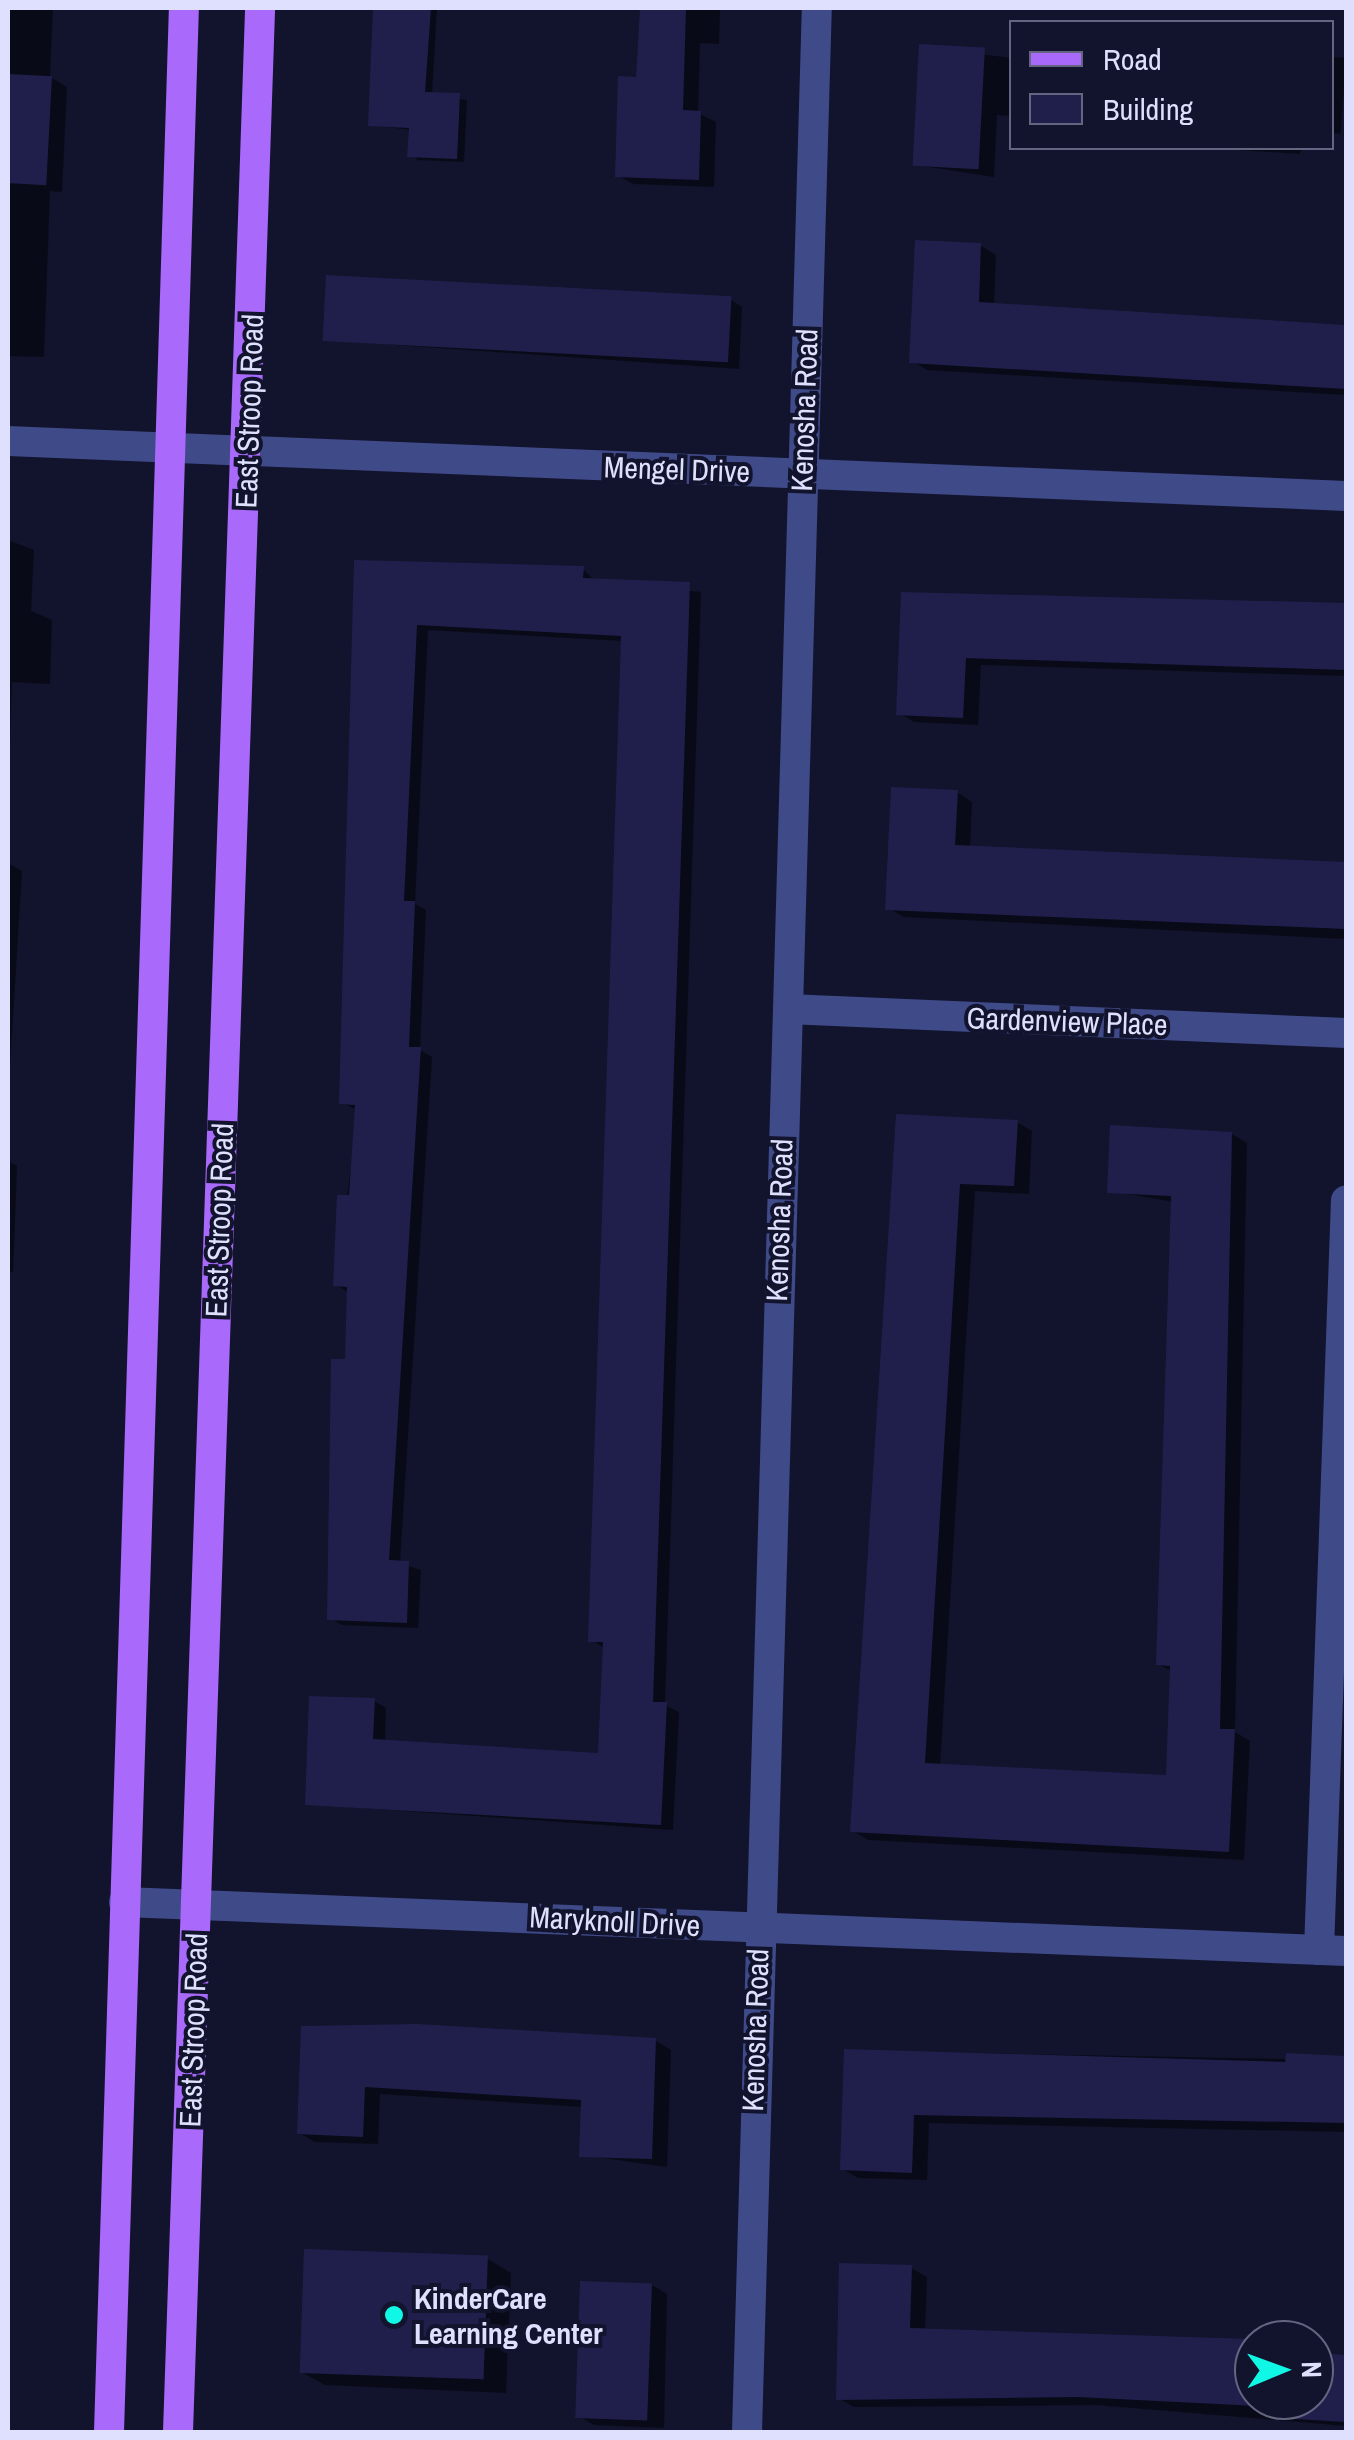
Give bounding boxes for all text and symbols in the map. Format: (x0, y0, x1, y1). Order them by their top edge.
legend (1009, 20, 1334, 150)
text: Road (1103, 39, 1162, 79)
text: Building (1103, 89, 1193, 129)
street label: East Stroop Road (228, 313, 270, 509)
street label: Kenosha Road (783, 328, 825, 492)
street label: Mengel Drive (603, 448, 751, 490)
street label: Gardenview Place (966, 1000, 1168, 1042)
street label: East Stroop Road (198, 1122, 240, 1318)
street label: Kenosha Road (758, 1138, 800, 1302)
street label: Maryknoll Drive (529, 1899, 701, 1943)
street label: East Stroop Road (172, 1932, 214, 2128)
street label: Kenosha Road (734, 1948, 776, 2112)
place label: KinderCare Learning Center (414, 2280, 603, 2350)
marker: KinderCare Learning Center (383, 2304, 405, 2326)
north arrow (1234, 2320, 1334, 2420)
text: N (1293, 2361, 1331, 2378)

